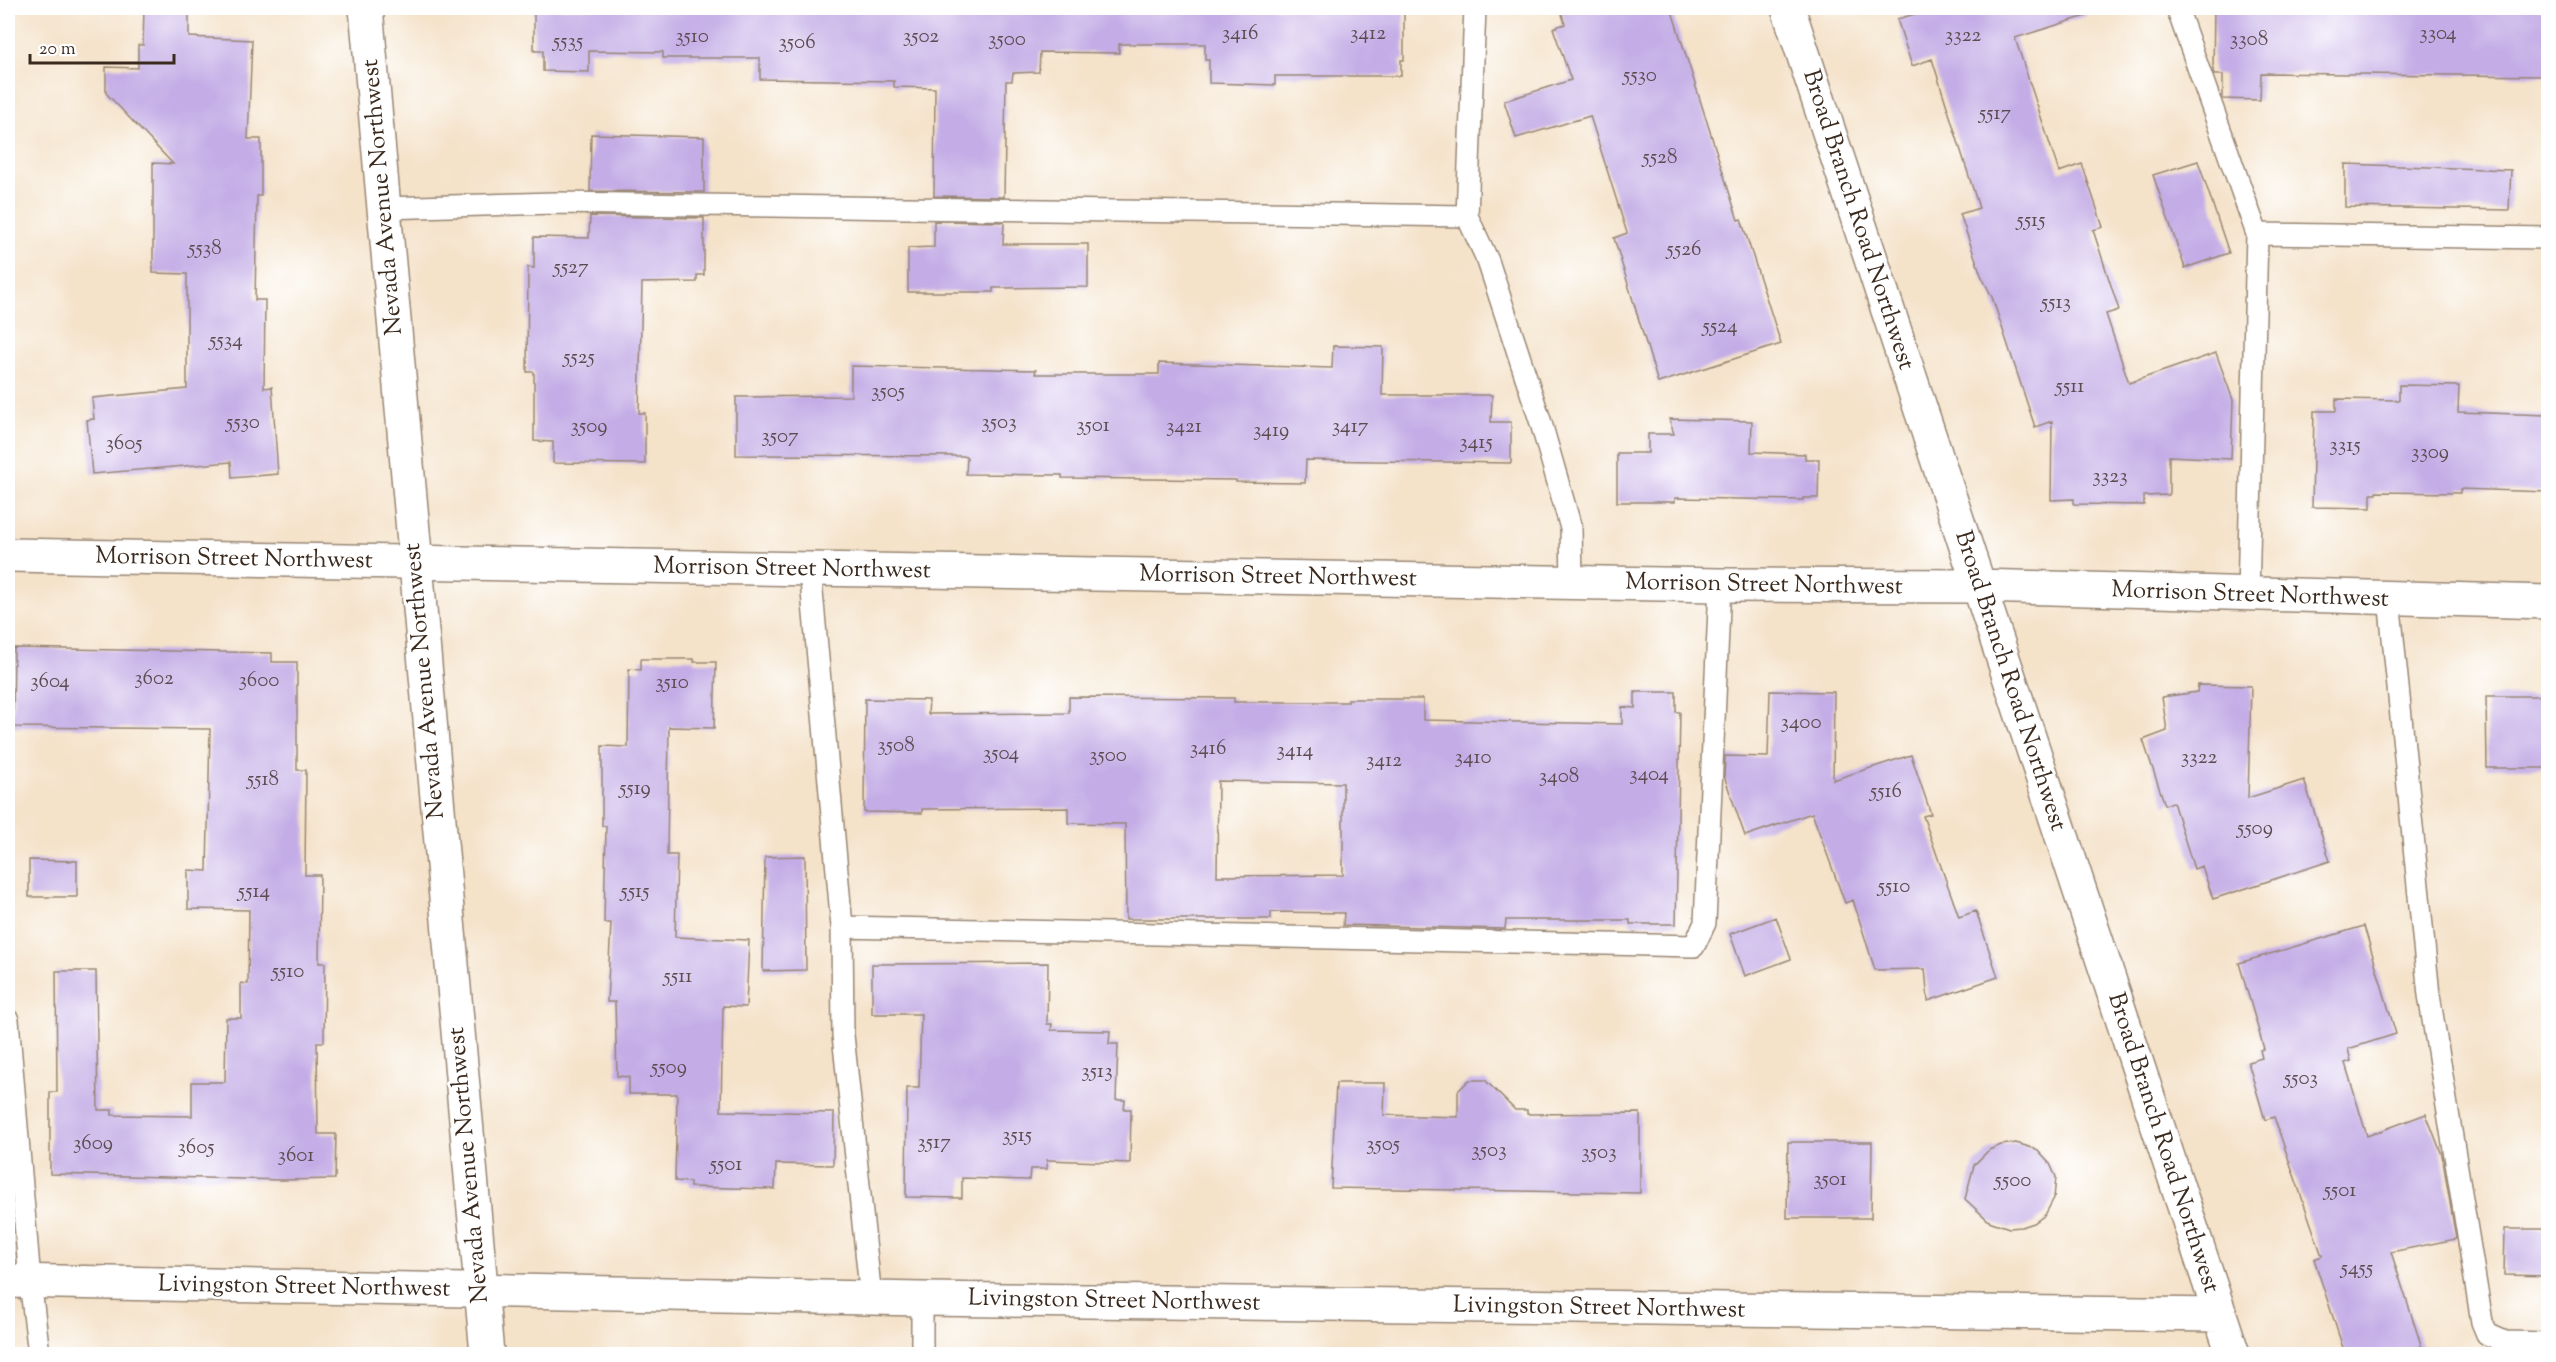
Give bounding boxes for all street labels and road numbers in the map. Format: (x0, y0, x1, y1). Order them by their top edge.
street label: Nevada Avenue Northwest (354, 58, 412, 336)
street label: Broad Branch Road Northwest (1793, 65, 1923, 375)
street label: Broad Branch Road Northwest (1945, 526, 2075, 836)
street label: Morrison Street Northwest (95, 540, 373, 578)
street label: Nevada Avenue Northwest (396, 542, 454, 820)
street label: Morrison Street Northwest (653, 550, 931, 588)
street label: Morrison Street Northwest (1139, 558, 1417, 596)
street label: Morrison Street Northwest (1625, 566, 1903, 604)
street label: Morrison Street Northwest (2111, 573, 2389, 617)
street label: Broad Branch Road Northwest (2098, 988, 2228, 1298)
street label: Nevada Avenue Northwest (440, 1026, 498, 1304)
street label: Livingston Street Northwest (158, 1267, 450, 1307)
street label: Livingston Street Northwest (968, 1281, 1260, 1321)
street label: Livingston Street Northwest (1453, 1288, 1745, 1328)

